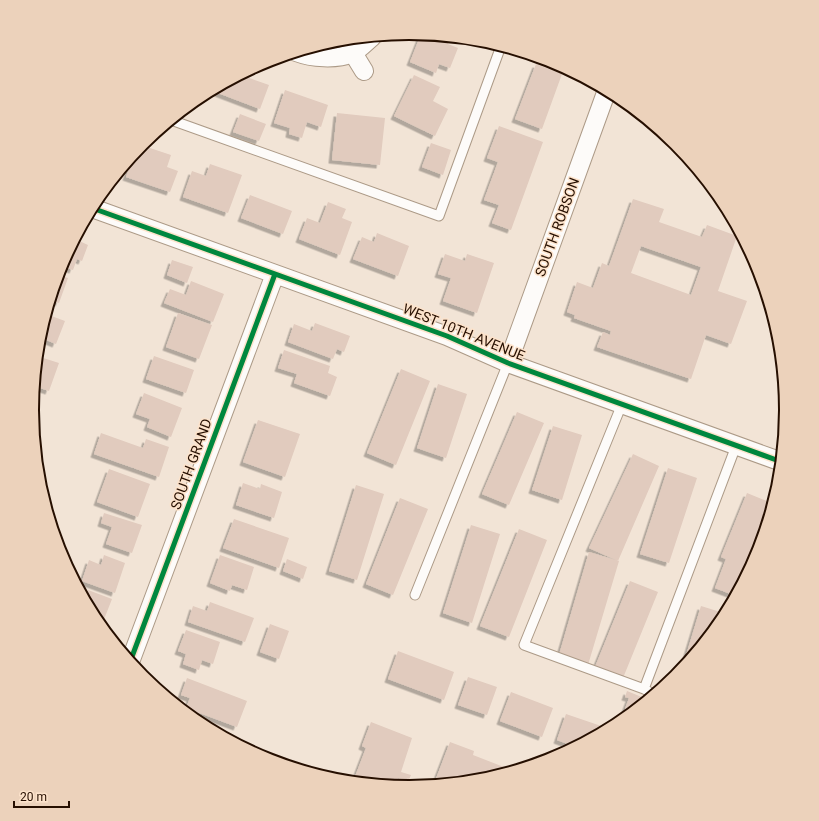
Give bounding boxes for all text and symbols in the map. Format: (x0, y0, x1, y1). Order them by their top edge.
street label: SOUTH ROBSON (532, 176, 582, 278)
street label: WEST 10TH AVENUE (401, 300, 527, 364)
street label: SOUTH GRAND (167, 416, 215, 512)
scale bar (14, 783, 69, 809)
text: 20 m (20, 790, 47, 804)

